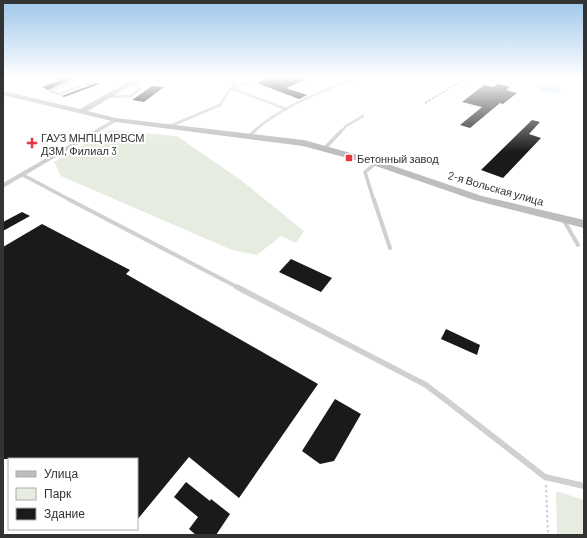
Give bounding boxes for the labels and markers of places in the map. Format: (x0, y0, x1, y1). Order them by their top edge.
place label: ГАУЗ МНПЦ МРВСМ ДЗМ, Филиал 3 (41, 131, 144, 157)
marker: ГАУЗ МНПЦ МРВСМ ДЗМ, Филиал 3 (26, 137, 38, 149)
place label: Бетонный завод (357, 152, 439, 165)
marker: Бетонный завод (344, 153, 354, 163)

